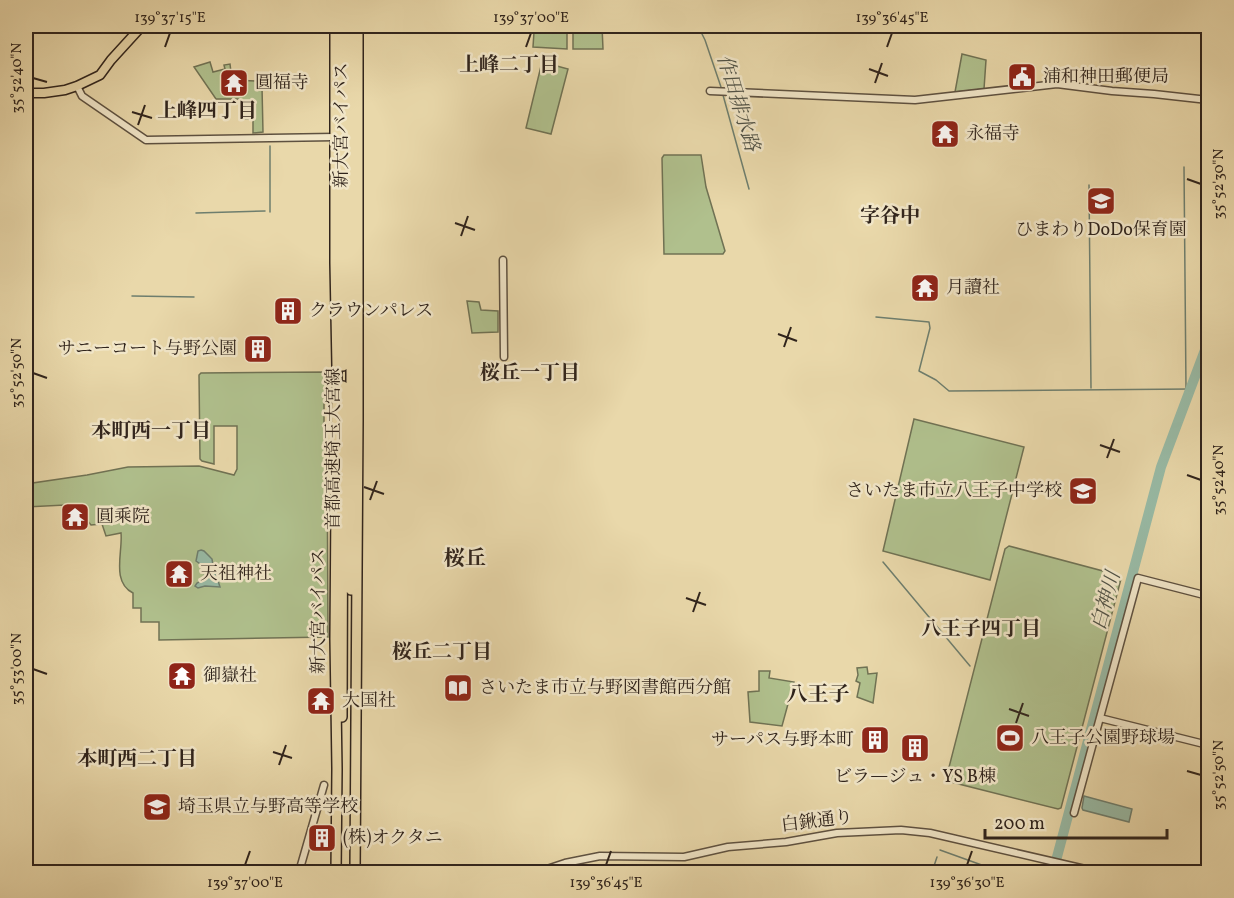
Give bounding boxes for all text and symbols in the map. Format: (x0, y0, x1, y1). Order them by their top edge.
text: 139°37'15"E (134, 8, 206, 29)
text: 139°37'00"E (493, 8, 569, 29)
text: 139°36'45"E (855, 8, 929, 29)
text: 35°52'40"N (7, 43, 28, 113)
water label: 作田排水路 (709, 51, 766, 157)
district label: 上峰二丁目 (459, 52, 559, 80)
public building icon: 浦和神田郵便局 (1006, 61, 1038, 93)
street label: 新大宮バイパス (330, 62, 355, 188)
place label: 浦和神田郵便局 (1043, 65, 1169, 90)
temple icon: 圓福寺 (218, 67, 250, 99)
place label: 圓福寺 (255, 71, 309, 96)
district label: 上峰四丁目 (157, 98, 257, 126)
temple icon: 永福寺 (929, 118, 961, 150)
place label: 永福寺 (966, 122, 1020, 147)
text: 35°52'30"N (1209, 149, 1230, 219)
school or university icon: ひまわりDoDo保育園 (1085, 185, 1117, 217)
district label: 字谷中 (860, 203, 920, 231)
place label: ひまわりDoDo保育園 (1015, 218, 1187, 243)
temple icon: 月讀社 (909, 272, 941, 304)
place label: 月讀社 (946, 276, 1000, 301)
building icon: クラウンパレス (272, 295, 304, 327)
place label: クラウンパレス (309, 299, 433, 324)
building icon: サニーコート与野公園 (242, 333, 274, 365)
place label: サニーコート与野公園 (58, 337, 237, 362)
text: 35°52'50"N (7, 338, 28, 408)
district label: 桜丘一丁目 (480, 360, 580, 388)
street label: 首都高速埼玉大宮線 (322, 368, 347, 530)
district label: 本町西一丁目 (91, 418, 211, 446)
text: 35°52'40"N (1209, 445, 1230, 515)
school or university icon: さいたま市立八王子中学校 (1067, 475, 1099, 507)
place label: さいたま市立八王子中学校 (846, 479, 1062, 504)
temple icon: 圓乘院 (59, 501, 91, 533)
place label: 圓乘院 (96, 505, 150, 530)
district label: 桜丘 (444, 545, 486, 574)
street label: 新大宮バイパス (307, 548, 332, 674)
temple icon: 天祖神社 (163, 558, 195, 590)
place label: 天祖神社 (200, 562, 272, 587)
water label: 白神川 (1086, 566, 1129, 634)
district label: 八王子四丁目 (921, 616, 1041, 644)
text: 35°53'00"N (7, 633, 28, 705)
district label: 桜丘二丁目 (392, 639, 492, 667)
temple icon: 御嶽社 (166, 660, 198, 692)
place label: 御嶽社 (203, 664, 257, 689)
library icon: さいたま市立与野図書館西分館 (442, 672, 474, 704)
place label: さいたま市立与野図書館西分館 (479, 676, 731, 701)
district label: 八王子 (787, 681, 850, 710)
temple icon: 大国社 (305, 685, 337, 717)
place label: 大国社 (342, 689, 396, 714)
sports icon: 八王子公園野球場 (994, 722, 1026, 754)
building icon: サーパス与野本町 (859, 724, 891, 756)
place label: 八王子公園野球場 (1031, 726, 1175, 751)
place label: サーパス与野本町 (711, 728, 854, 753)
building icon: ビラ―ジュ・YS B棟 (899, 732, 931, 764)
text: 35°52'50"N (1209, 740, 1230, 810)
district label: 本町西二丁目 (77, 746, 197, 774)
place label: ビラ―ジュ・YS B棟 (834, 765, 996, 790)
school or university icon: 埼玉県立与野高等学校 (141, 791, 173, 823)
place label: 埼玉県立与野高等学校 (178, 795, 358, 820)
scale bar (985, 802, 1166, 840)
street label: 白鍬通り (780, 805, 854, 839)
text: 200 m (994, 812, 1045, 837)
building icon: (株)オクタニ (306, 822, 338, 854)
place label: (株)オクタニ (343, 826, 443, 851)
text: 139°37'00"E (207, 873, 283, 894)
text: 139°36'45"E (569, 873, 643, 894)
text: 139°36'30"E (930, 873, 1004, 894)

